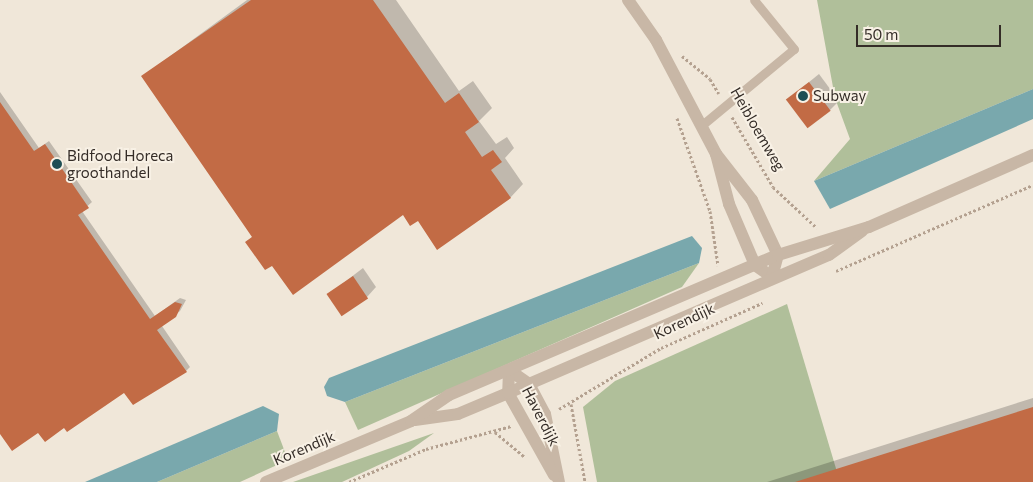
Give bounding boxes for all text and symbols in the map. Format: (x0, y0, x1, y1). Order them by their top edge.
scale bar (858, 15, 1003, 47)
text: 50 m (864, 25, 898, 43)
street label: Heibloemweg (727, 84, 789, 174)
place label: Subway (813, 87, 866, 105)
marker: Subway (797, 90, 809, 102)
place label: Bidfood Horeca groothandel (67, 146, 173, 181)
marker: Bidfood Horeca groothandel (51, 158, 63, 170)
street label: Korendijk (651, 299, 717, 343)
street label: Haverdijk (518, 383, 564, 449)
street label: Korendijk (270, 427, 338, 469)

